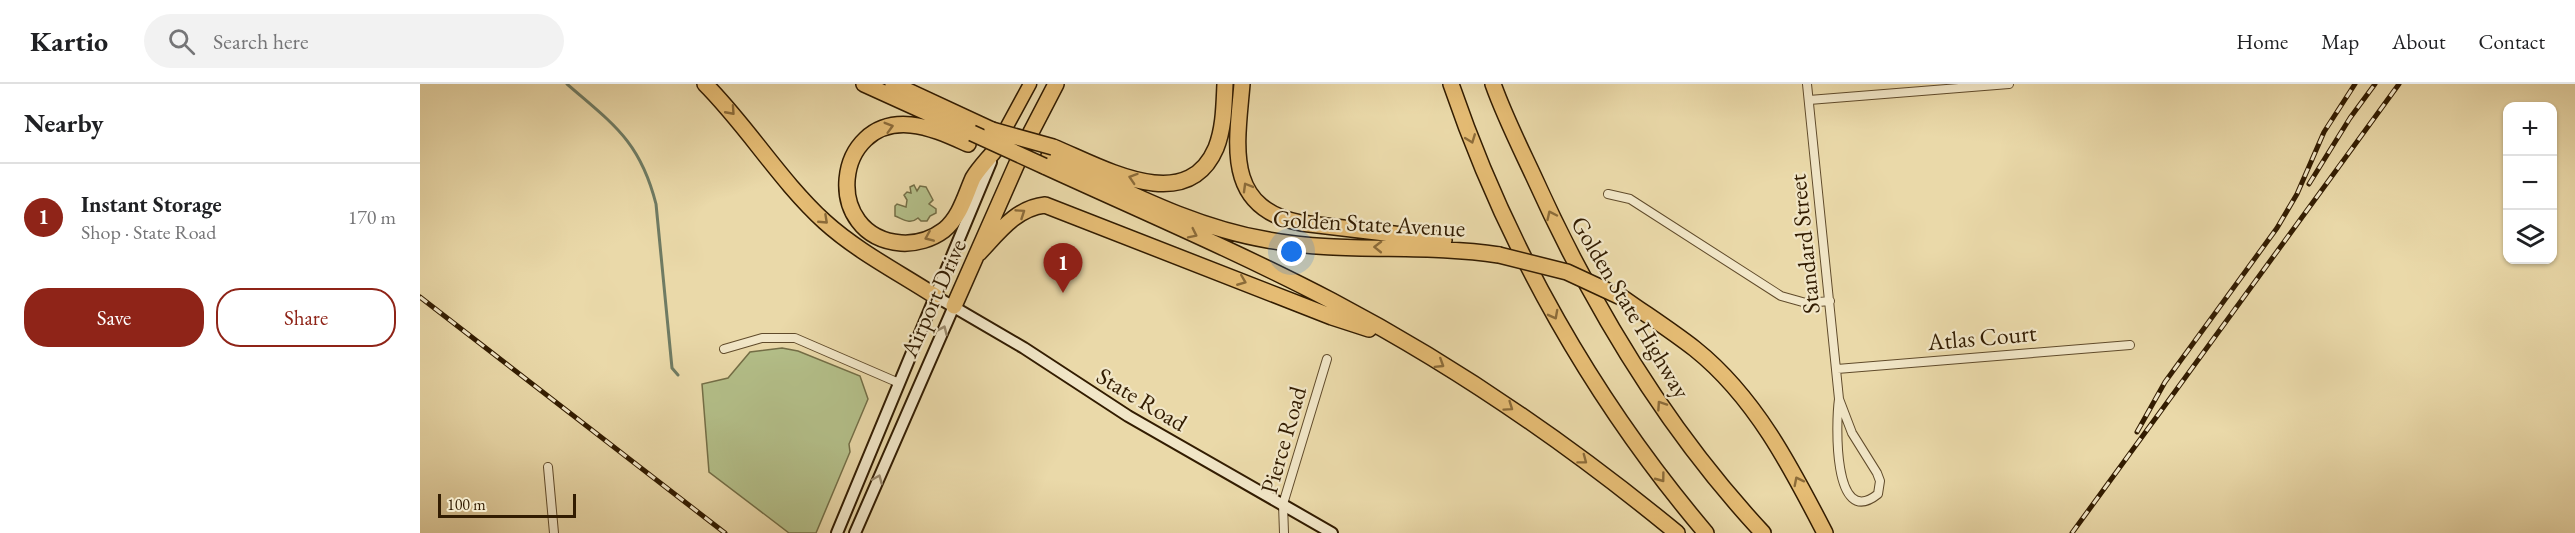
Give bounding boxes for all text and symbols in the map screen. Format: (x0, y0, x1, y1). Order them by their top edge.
search box (144, 14, 564, 68)
text: Kartio (30, 23, 108, 59)
icon: search (165, 25, 198, 58)
text: Search here (213, 27, 309, 56)
text: Home (2236, 28, 2288, 55)
text: Map (2321, 28, 2359, 55)
text: About (2392, 28, 2445, 55)
text: Contact (2478, 28, 2545, 55)
map controls (2503, 102, 2557, 264)
button: + (2503, 102, 2557, 156)
one-way arrow (724, 104, 735, 115)
text: Nearby (24, 106, 104, 140)
one-way arrow (884, 122, 894, 135)
one-way arrow (1464, 133, 1476, 144)
button: − (2503, 156, 2557, 210)
street label: Standard Street (1781, 172, 1827, 315)
one-way arrow (1128, 173, 1139, 186)
one-way arrow (1243, 183, 1254, 193)
text: Instant Storage (81, 190, 222, 219)
street label: Golden State Avenue (1272, 202, 1466, 244)
text: 1 (38, 204, 49, 230)
text: 170 m (348, 204, 396, 230)
one-way arrow (1015, 210, 1026, 221)
street label: Golden State Highway (1564, 210, 1698, 404)
button: layers (2503, 210, 2557, 264)
one-way arrow (1547, 211, 1559, 222)
one-way arrow (817, 213, 828, 224)
text: Shop · State Road (81, 219, 216, 245)
one-way arrow (1187, 227, 1198, 239)
one-way arrow (925, 230, 936, 242)
street label: Airport Drive (893, 234, 973, 363)
your location (1277, 237, 1306, 266)
one-way arrow (1374, 241, 1383, 254)
pin: 1 (1044, 244, 1082, 293)
one-way arrow (1235, 274, 1246, 286)
button: Save (24, 288, 204, 347)
button: Share (216, 288, 396, 347)
one-way arrow (1547, 309, 1558, 319)
street label: Atlas Court (1925, 317, 2038, 357)
one-way arrow (936, 325, 948, 336)
one-way arrow (1434, 356, 1444, 368)
street label: State Road (1091, 360, 1194, 439)
street label: Pierce Road (1253, 382, 1313, 497)
one-way arrow (1502, 400, 1513, 411)
one-way arrow (1657, 401, 1668, 412)
one-way arrow (1577, 453, 1588, 464)
one-way arrow (1654, 471, 1665, 482)
one-way arrow (871, 474, 883, 485)
one-way arrow (1794, 476, 1806, 487)
scale bar (438, 491, 576, 518)
text: 100 m (447, 494, 486, 515)

